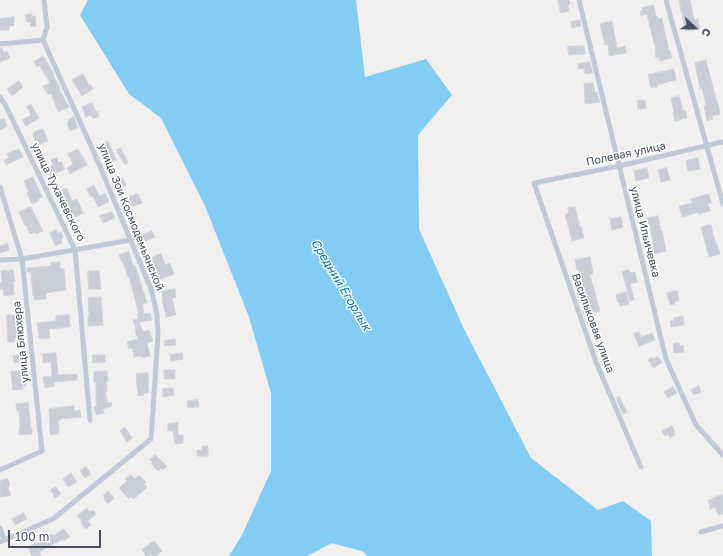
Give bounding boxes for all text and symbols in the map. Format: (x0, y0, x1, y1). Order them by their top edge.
north arrow (675, 8, 715, 48)
text: С (699, 27, 714, 39)
street label: Полевая улица (585, 139, 667, 169)
street label: улица Тухачевского (28, 140, 88, 244)
street label: улица Зои Космодемьянской (95, 141, 167, 293)
street label: улица Ильичевка (627, 185, 663, 279)
water label: Средний Егорлык (308, 237, 374, 333)
street label: Васильковая улица (569, 271, 617, 375)
street label: улица Блюхера (10, 300, 32, 384)
scale bar (10, 522, 103, 548)
text: 100 m (15, 529, 49, 544)

